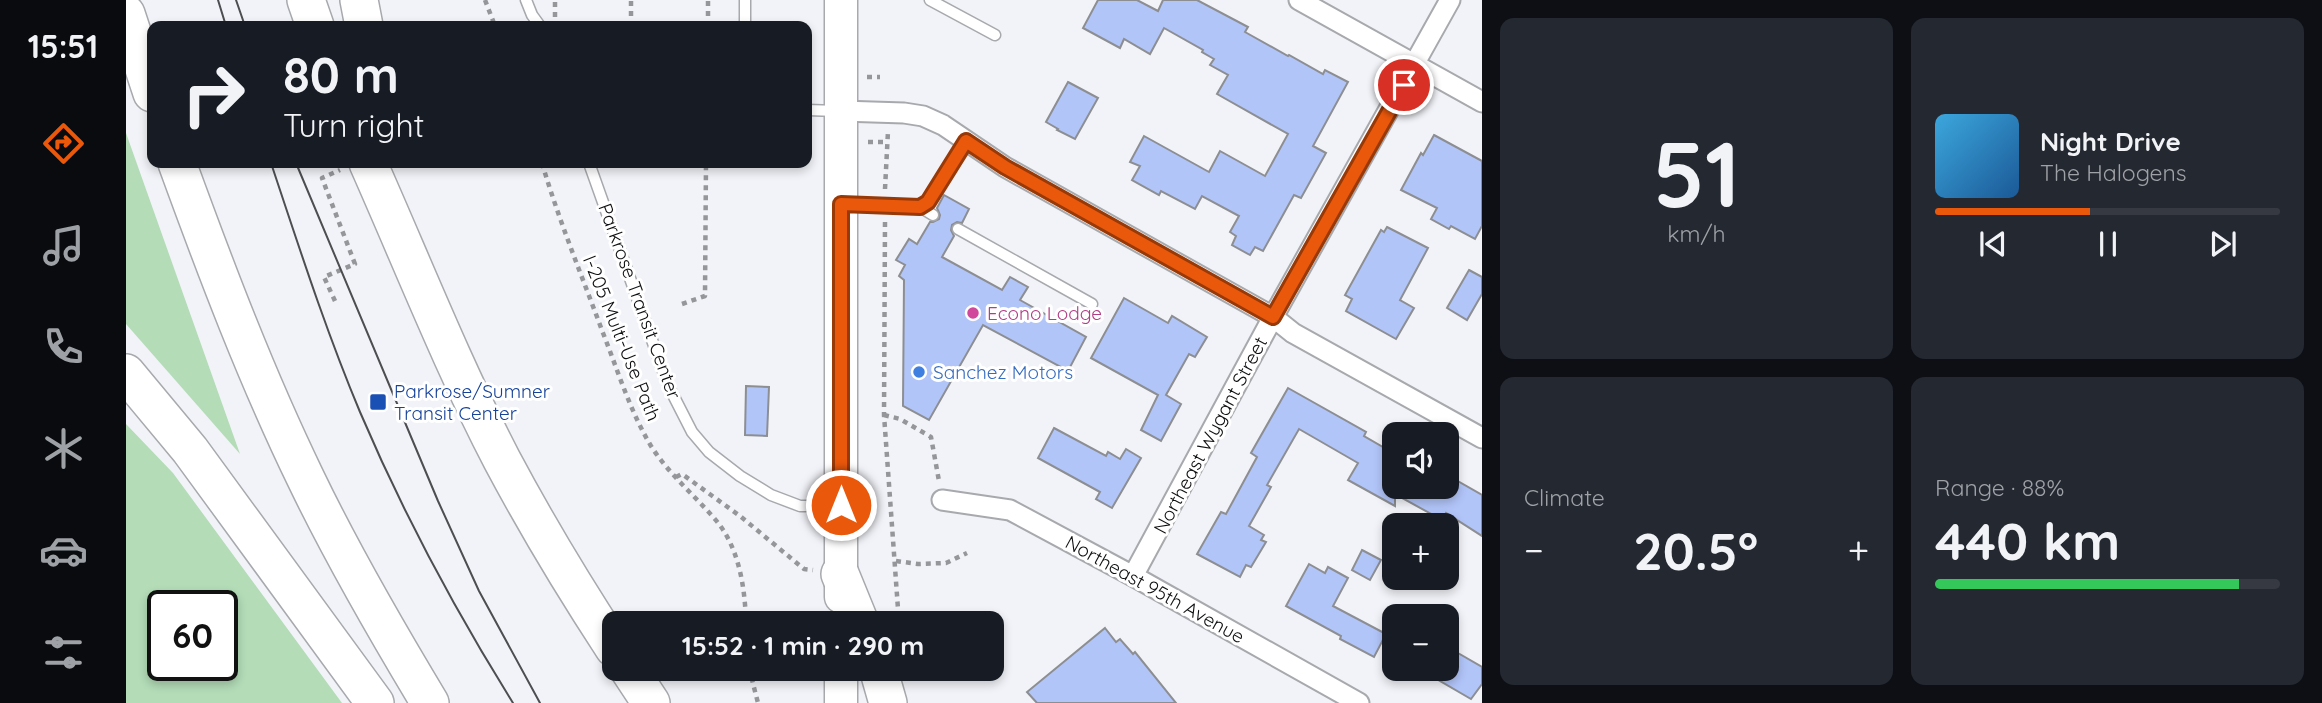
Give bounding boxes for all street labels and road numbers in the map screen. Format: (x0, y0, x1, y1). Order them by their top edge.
street label: Parkrose Transit Center (593, 200, 687, 403)
street label: I-205 Multi-Use Path (578, 252, 666, 424)
street label: Northeast Wygant Street (1148, 333, 1272, 537)
street label: Northeast 95th Avenue (1061, 530, 1249, 648)

